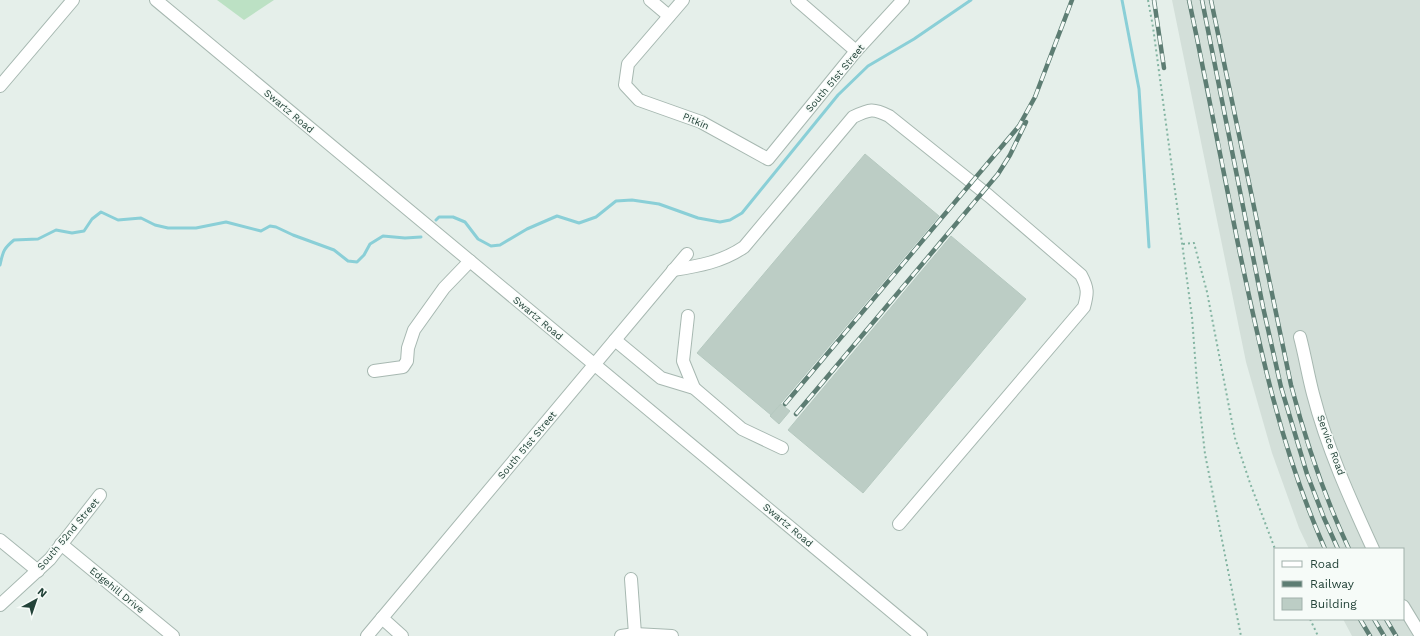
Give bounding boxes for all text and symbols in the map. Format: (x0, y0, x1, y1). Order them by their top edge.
street label: South 51st Street (803, 41, 867, 114)
street label: Swartz Road (262, 87, 316, 135)
street label: Pitkin (681, 111, 711, 131)
street label: Swartz Road (511, 294, 565, 342)
street label: South 51st Street (495, 408, 559, 481)
street label: Service Road (1315, 413, 1347, 477)
street label: South 52nd Street (35, 495, 102, 572)
street label: Swartz Road (761, 501, 815, 549)
legend (1274, 548, 1404, 620)
text: Road (1310, 557, 1339, 571)
street label: Edgehill Drive (88, 565, 146, 615)
text: Railway (1310, 577, 1355, 591)
north arrow (16, 580, 56, 620)
text: N (35, 585, 49, 600)
text: Building (1310, 597, 1357, 611)

